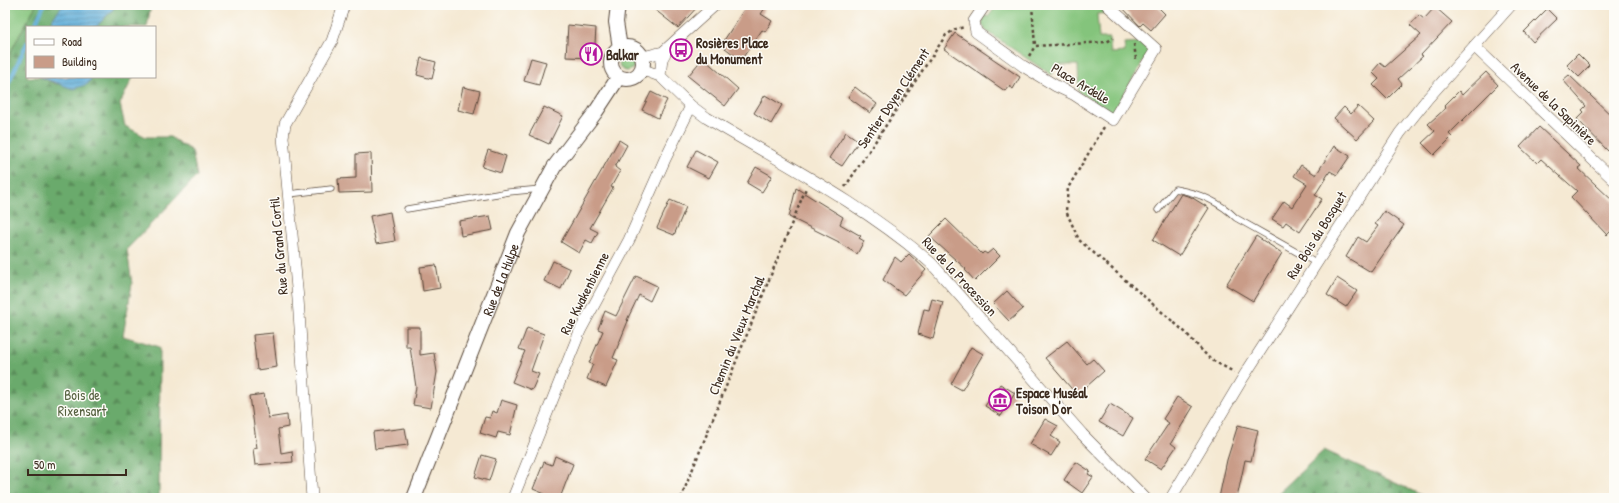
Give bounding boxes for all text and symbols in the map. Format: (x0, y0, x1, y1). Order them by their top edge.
legend (26, 26, 156, 78)
text: Road (62, 33, 82, 50)
place label: Rosières Place du Monument (696, 33, 769, 68)
bus stop icon: Rosières Place du Monument (668, 37, 694, 63)
restaurant icon: Balkar (578, 41, 604, 67)
street label: Sentier Doyen Clément (852, 44, 935, 152)
place label: Balkar (606, 45, 640, 64)
text: Building (62, 53, 97, 70)
street label: Avenue de la Sapinière (1506, 57, 1601, 150)
street label: Place Ardelle (1048, 58, 1114, 108)
street label: Rue Bois du Bosquet (1281, 187, 1352, 283)
street label: Rue du Grand Cortil (264, 196, 292, 296)
street label: Rue de la Procession (918, 232, 1002, 320)
street label: Rue de La Hulpe (477, 240, 523, 318)
street label: Rue Kwakenbienne (555, 248, 613, 338)
street label: Chemin du Vieux Marchal (703, 272, 769, 397)
place label: Espace Muséal Toison D'or (1015, 383, 1088, 418)
park label: Bois de Rixensart (58, 385, 107, 420)
museum icon: Espace Muséal Toison D'or (987, 387, 1013, 413)
scale bar (28, 451, 126, 477)
text: 50 m (34, 456, 55, 473)

